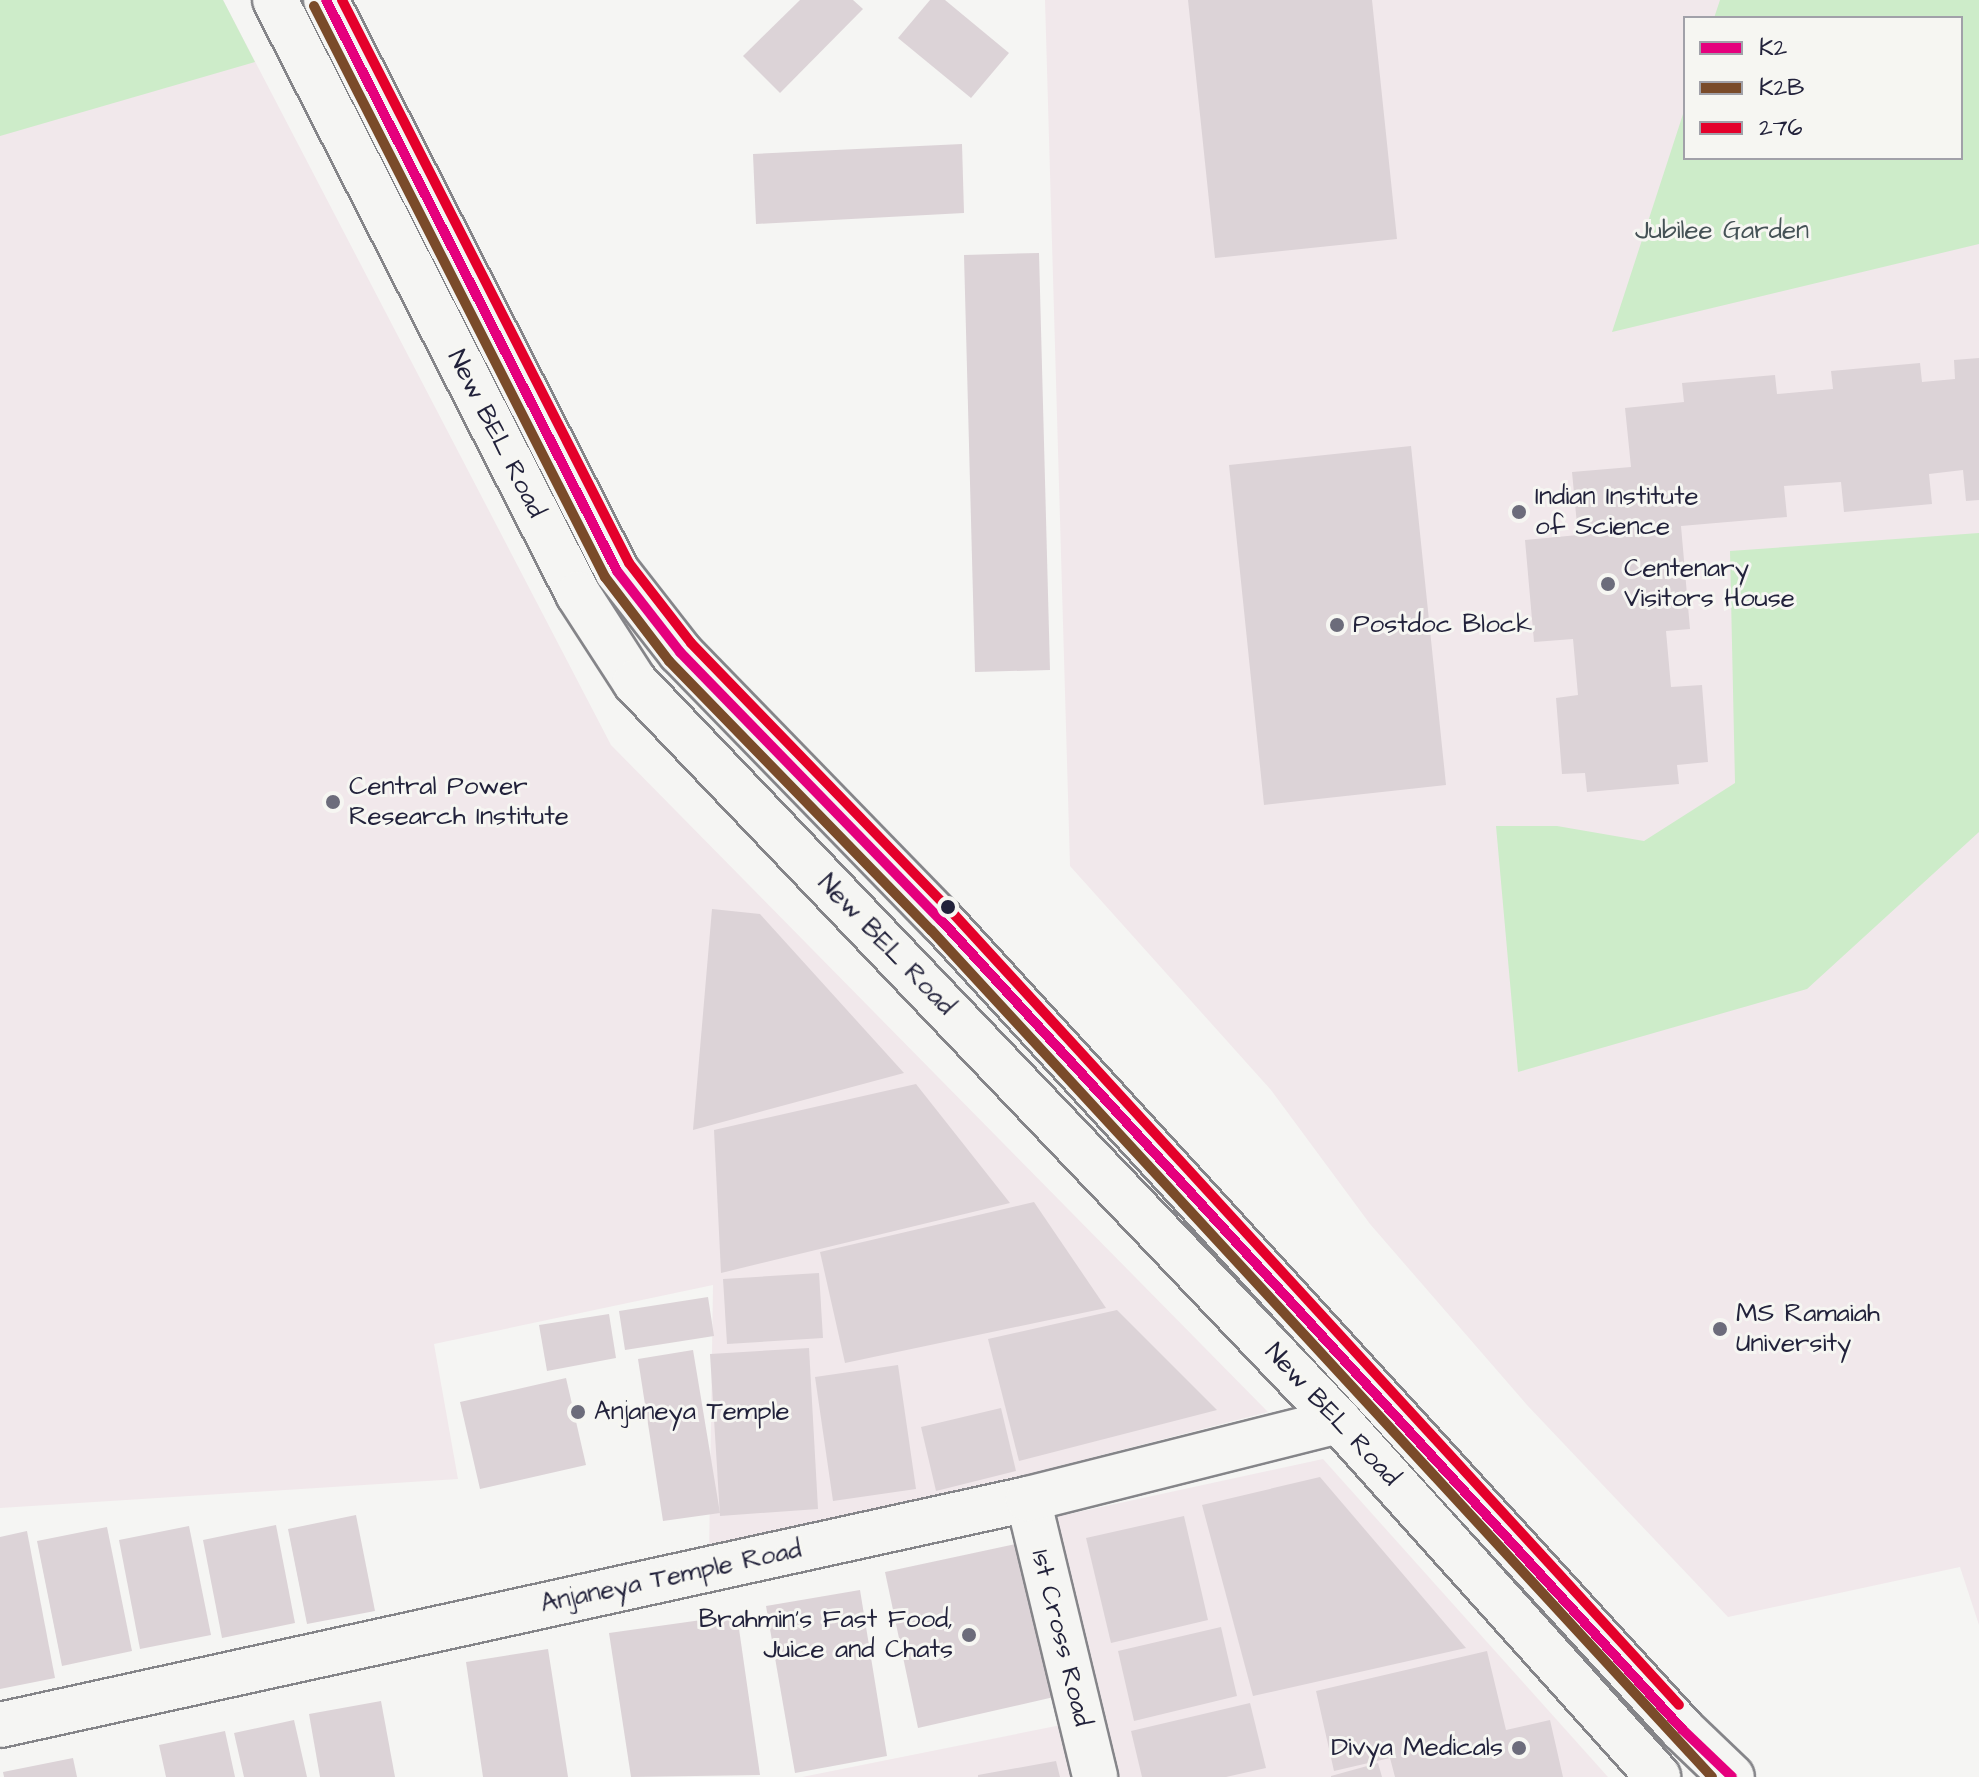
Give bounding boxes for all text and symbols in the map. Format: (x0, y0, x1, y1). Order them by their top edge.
legend (1683, 16, 1963, 160)
text: K2 (1759, 31, 1787, 65)
text: K2B (1759, 71, 1804, 105)
text: 276 (1759, 111, 1803, 145)
park label: Jubilee Garden (1635, 215, 1809, 247)
street label: New BEL Road (440, 345, 552, 523)
place label: Indian Institute of Science (1535, 481, 1699, 542)
marker: Indian Institute of Science (1510, 503, 1528, 521)
place label: Centenary Visitors House (1624, 553, 1795, 614)
marker: Centenary Visitors House (1599, 575, 1617, 593)
place label: Postdoc Block (1353, 609, 1532, 641)
marker: Postdoc Block (1328, 616, 1346, 634)
place label: Central Power Research Institute (349, 771, 569, 832)
marker: Central Power Research Institute (324, 793, 342, 811)
street label: New BEL Road (811, 868, 961, 1022)
unlabelled marker (940, 899, 956, 915)
place label: MS Ramaiah University (1736, 1298, 1880, 1360)
marker: MS Ramaiah University (1711, 1320, 1729, 1338)
street label: New BEL Road (1258, 1337, 1406, 1493)
place label: Anjaneya Temple (594, 1396, 790, 1428)
marker: Anjaneya Temple (569, 1403, 587, 1421)
street label: Anjaneya Temple Road (538, 1534, 804, 1620)
street label: 1st Cross Road (1024, 1546, 1098, 1730)
place label: Brahmin's Fast Food, Juice and Chats (699, 1604, 953, 1666)
marker: Brahmin's Fast Food, Juice and Chats (960, 1626, 978, 1644)
place label: Divya Medicals (1331, 1732, 1503, 1764)
marker: Divya Medicals (1510, 1739, 1528, 1757)

